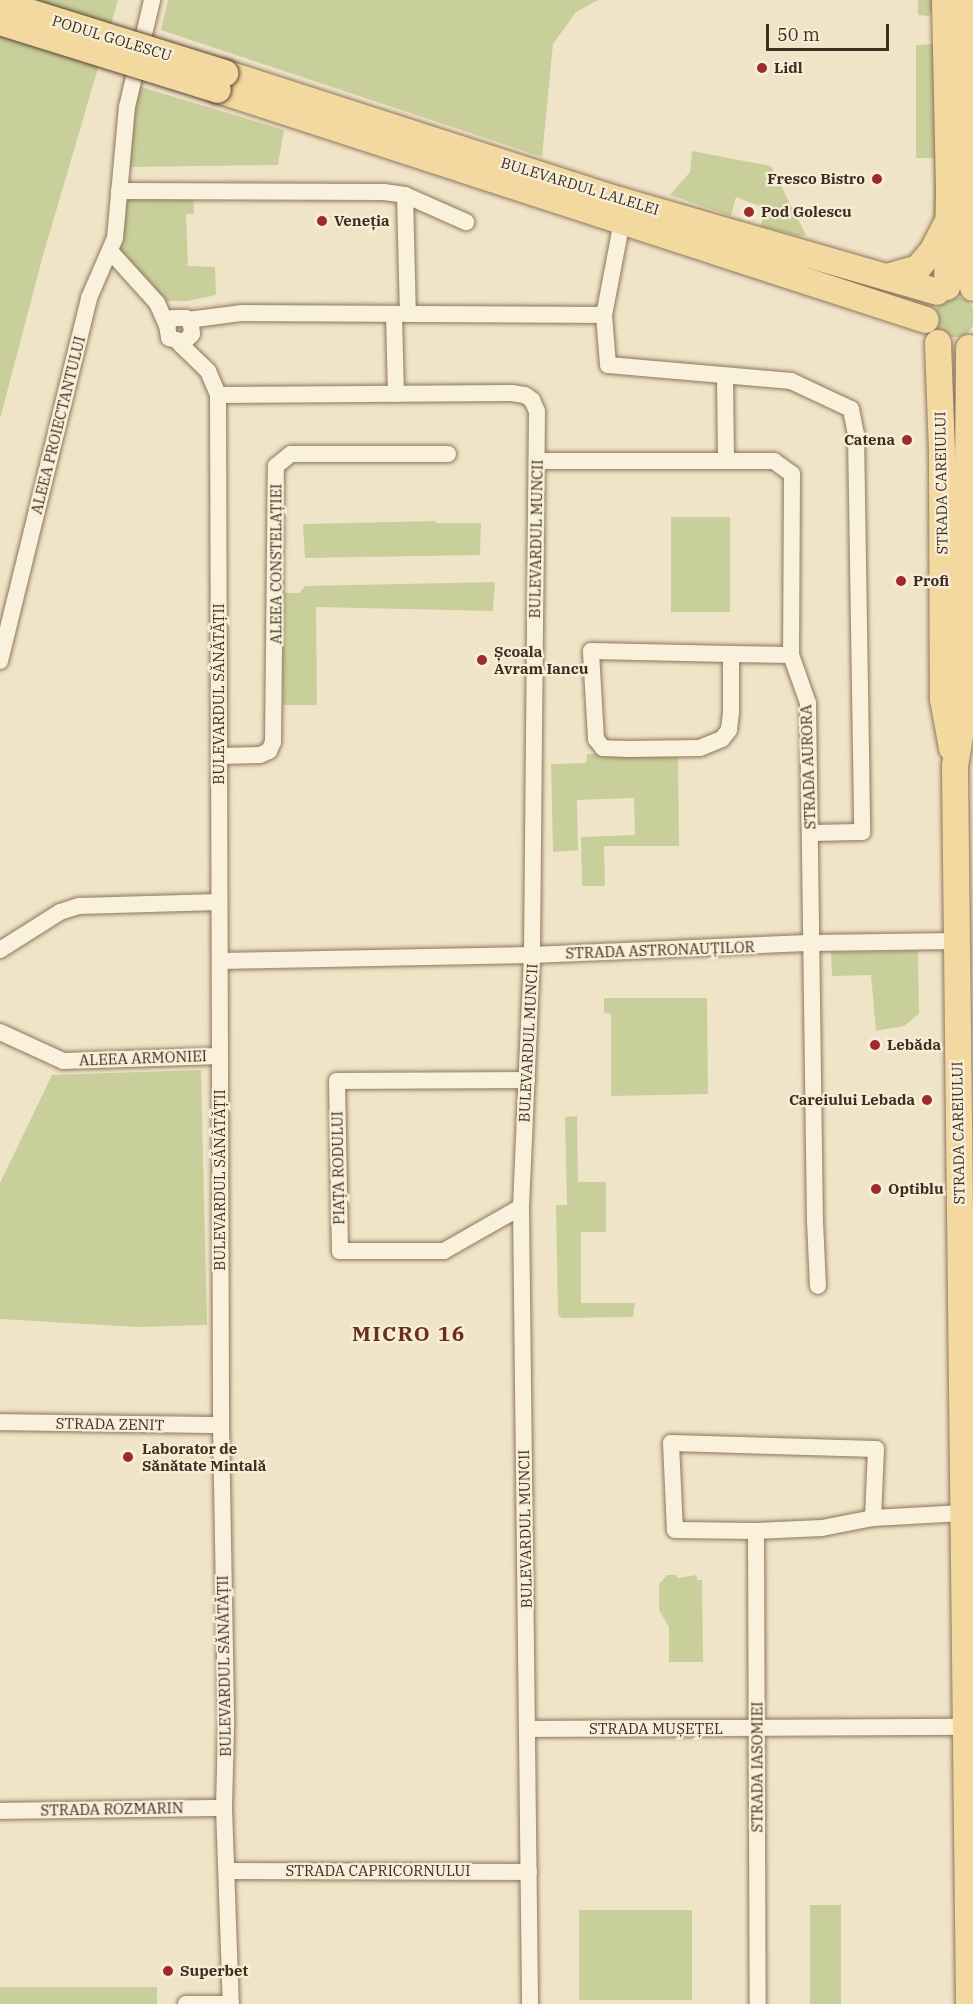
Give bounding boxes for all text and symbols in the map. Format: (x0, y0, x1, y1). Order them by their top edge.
street label: PODUL GOLESCU (50, 11, 174, 65)
scale bar (769, 12, 892, 50)
text: 50 m (777, 23, 820, 46)
place label: Lidl (774, 59, 803, 77)
marker: Lidl (755, 61, 769, 75)
street label: BULEVARDUL LALELEI (499, 153, 661, 219)
place label: Fresco Bistro (767, 170, 865, 188)
marker: Fresco Bistro (870, 172, 884, 186)
place label: Pod Golescu (761, 203, 852, 221)
marker: Pod Golescu (742, 205, 756, 219)
place label: Veneția (334, 212, 390, 230)
marker: Veneția (315, 214, 329, 228)
street label: ALEEA PROIECTANTULUI (27, 334, 89, 516)
street label: STRADA CAREIULUI (931, 411, 951, 555)
place label: Catena (844, 431, 895, 449)
marker: Catena (900, 433, 914, 447)
street label: BULEVARDUL MUNCII (526, 459, 546, 619)
street label: ALEEA CONSTELAȚIEI (267, 484, 285, 644)
place label: Profi (913, 572, 949, 590)
marker: Profi (894, 574, 908, 588)
street label: BULEVARDUL SĂNĂTĂȚII (210, 603, 228, 785)
place label: Școala Avram Iancu (494, 642, 589, 677)
marker: Școala Avram Iancu (475, 653, 489, 667)
street label: STRADA AURORA (797, 704, 819, 830)
street label: STRADA ASTRONAUȚILOR (565, 938, 755, 962)
street label: BULEVARDUL MUNCII (515, 963, 541, 1123)
place label: Lebăda (887, 1036, 941, 1054)
marker: Lebăda (868, 1038, 882, 1052)
street label: ALEEA ARMONIEI (79, 1047, 207, 1069)
street label: STRADA CAREIULUI (948, 1061, 968, 1205)
street label: BULEVARDUL SĂNĂTĂȚII (211, 1089, 229, 1271)
place label: Careiului Lebada (789, 1091, 915, 1109)
marker: Careiului Lebada (920, 1093, 934, 1107)
street label: PIAȚA RODULUI (328, 1111, 348, 1225)
place label: Optiblu (888, 1180, 944, 1198)
marker: Optiblu (869, 1182, 883, 1196)
district label: MICRO 16 (352, 1320, 466, 1346)
street label: STRADA ZENIT (55, 1414, 165, 1434)
place label: Laborator de Sănătate Mintală (142, 1439, 266, 1474)
marker: Laborator de Sănătate Mintală (119, 1448, 137, 1466)
street label: BULEVARDUL MUNCII (515, 1449, 535, 1609)
street label: BULEVARDUL SĂNĂTĂȚII (213, 1575, 235, 1757)
street label: STRADA IASOMIEI (748, 1701, 766, 1833)
street label: STRADA MUȘEȚEL (589, 1720, 723, 1738)
street label: STRADA ROZMARIN (40, 1799, 184, 1819)
street label: STRADA CAPRICORNULUI (286, 1862, 470, 1880)
place label: Superbet (180, 1962, 248, 1980)
marker: Superbet (161, 1964, 175, 1978)

